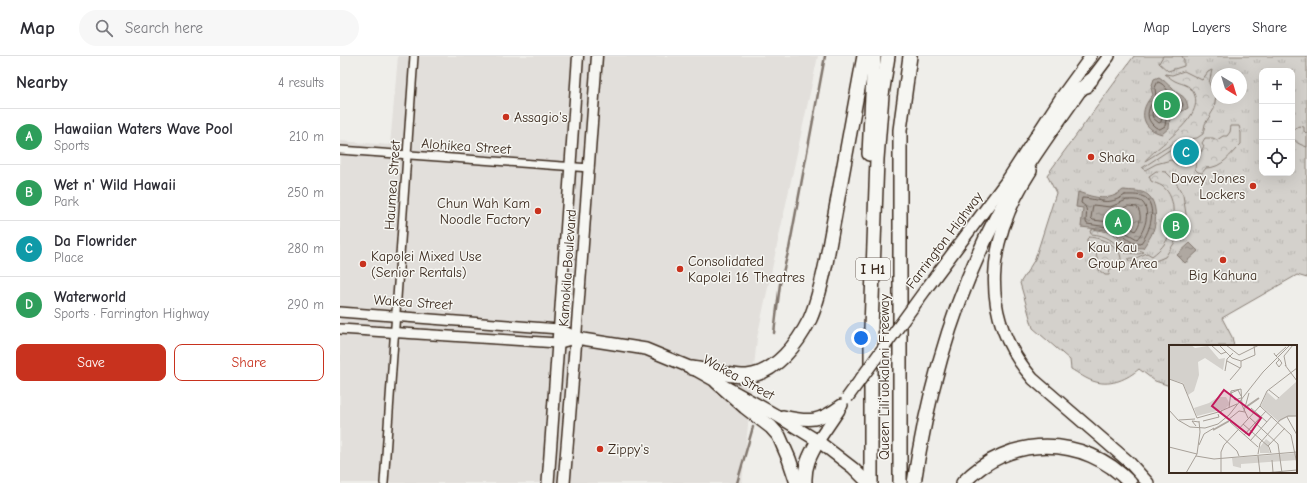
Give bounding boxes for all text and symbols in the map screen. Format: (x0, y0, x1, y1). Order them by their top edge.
search box (79, 10, 359, 46)
text: Map (20, 17, 55, 39)
icon: search (93, 17, 115, 39)
text: Search here (125, 19, 203, 37)
text: Map (1143, 19, 1170, 36)
text: Layers (1192, 19, 1230, 36)
text: Share (1252, 19, 1287, 36)
north arrow (1211, 68, 1247, 104)
map controls (1259, 68, 1295, 176)
button: + (1259, 68, 1295, 104)
text: Nearby (16, 73, 67, 92)
text: 4 results (278, 75, 324, 90)
pin: D (1154, 90, 1180, 120)
button: − (1259, 104, 1295, 140)
place label: Assagio's (514, 109, 568, 126)
marker: Assagio's (501, 112, 511, 122)
text: Hawaiian Waters Wave Pool (54, 120, 233, 138)
text: A (25, 129, 33, 144)
text: 210 m (289, 129, 324, 144)
street label: Alohikea Street (421, 135, 512, 158)
pin: C (1173, 137, 1199, 167)
text: Sports (54, 138, 89, 153)
street label: Haumea Street (381, 139, 404, 231)
button: locate (1259, 140, 1295, 176)
place label: Shaka (1099, 149, 1135, 166)
marker: Shaka (1086, 152, 1096, 162)
place label: Davey Jones Lockers (1171, 170, 1245, 203)
text: Wet n' Wild Hawaii (54, 176, 176, 194)
marker: Davey Jones Lockers (1248, 181, 1258, 191)
text: B (25, 185, 33, 200)
text: 250 m (287, 185, 324, 200)
street label: Farrington Highway (902, 188, 987, 292)
text: Park (54, 194, 79, 209)
place label: Chun Wah Kam Noodle Factory (437, 195, 531, 228)
marker: Chun Wah Kam Noodle Factory (533, 206, 543, 216)
pin: A (1105, 207, 1131, 237)
street label: Kamokila Boulevard (555, 209, 580, 327)
pin: B (1163, 211, 1189, 241)
text: Da Flowrider (54, 232, 137, 250)
place label: Kau Kau Group Area (1088, 239, 1158, 272)
text: C (25, 241, 33, 256)
text: 280 m (287, 241, 324, 256)
place label: Kapolei Mixed Use (Senior Rentals) (371, 248, 482, 281)
text: Place (54, 250, 84, 265)
marker: Kau Kau Group Area (1075, 250, 1085, 260)
place label: Consolidated Kapolei 16 Theatres (688, 253, 805, 286)
marker: Big Kahuna (1218, 255, 1228, 265)
road number: I H1 (856, 258, 890, 280)
marker: Kapolei Mixed Use (Senior Rentals) (358, 259, 368, 269)
marker: Consolidated Kapolei 16 Theatres (675, 264, 685, 274)
place label: Big Kahuna (1189, 267, 1257, 284)
text: Waterworld (54, 288, 126, 306)
street label: Wakea Street (373, 291, 454, 314)
street label: Queen Liliʻuokalani Freeway (876, 293, 893, 460)
text: D (25, 297, 33, 312)
text: 290 m (287, 297, 324, 312)
text: Sports · Farrington Highway (54, 306, 209, 321)
your location (851, 328, 871, 348)
button: Save (16, 344, 166, 381)
button: Share (174, 344, 324, 381)
inset map (1169, 345, 1297, 473)
street label: Wakea Street (700, 351, 778, 404)
place label: Zippy's (608, 441, 649, 458)
marker: Zippy's (595, 444, 605, 454)

